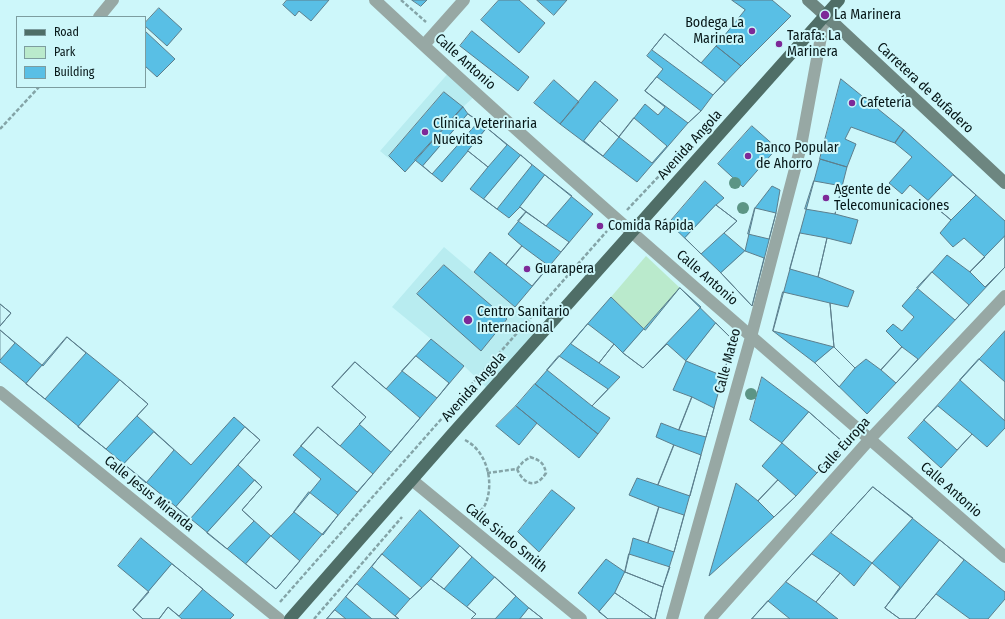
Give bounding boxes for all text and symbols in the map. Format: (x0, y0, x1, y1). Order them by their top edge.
place label: La Marinera (834, 7, 901, 23)
marker: La Marinera (819, 9, 831, 21)
place label: Bodega La Marinera (685, 15, 744, 48)
legend (16, 16, 146, 88)
text: Road (54, 25, 79, 39)
marker: Bodega La Marinera (747, 26, 757, 36)
place label: Tarafa: La Marinera (787, 28, 841, 60)
street label: Calle Antonio (431, 30, 499, 94)
marker: Tarafa: La Marinera (774, 39, 784, 49)
street label: Carretera de Bufadero (873, 39, 977, 137)
text: Park (54, 45, 75, 59)
text: Building (54, 65, 94, 79)
place label: Cafetería (860, 95, 911, 111)
marker: Cafetería (847, 98, 857, 108)
street label: Avenida Angola (654, 107, 726, 183)
place label: Clínica Veterinaria Nuevitas (433, 116, 537, 148)
marker: Clínica Veterinaria Nuevitas (420, 127, 430, 137)
place label: Banco Popular de Ahorro (756, 140, 839, 172)
marker: Banco Popular de Ahorro (743, 151, 753, 161)
place label: Agente de Telecomunicaciones (834, 182, 949, 214)
marker: Agente de Telecomunicaciones (821, 193, 831, 203)
place label: Comida Rápida (608, 218, 694, 234)
marker: Comida Rápida (595, 221, 605, 231)
street label: Calle Antonio (673, 247, 741, 309)
place label: Guarapera (535, 261, 594, 277)
marker: Guarapera (522, 264, 532, 274)
place label: Centro Sanitario Internacional (477, 304, 570, 336)
marker: Centro Sanitario Internacional (462, 314, 474, 326)
street label: Calle Mateo (711, 327, 745, 395)
street label: Avenida Angola (438, 349, 510, 425)
street label: Calle Europa (814, 414, 874, 478)
street label: Calle Jesus Miranda (101, 453, 197, 535)
street label: Calle Antonio (917, 459, 985, 521)
street label: Calle Sindo Smith (462, 500, 550, 576)

